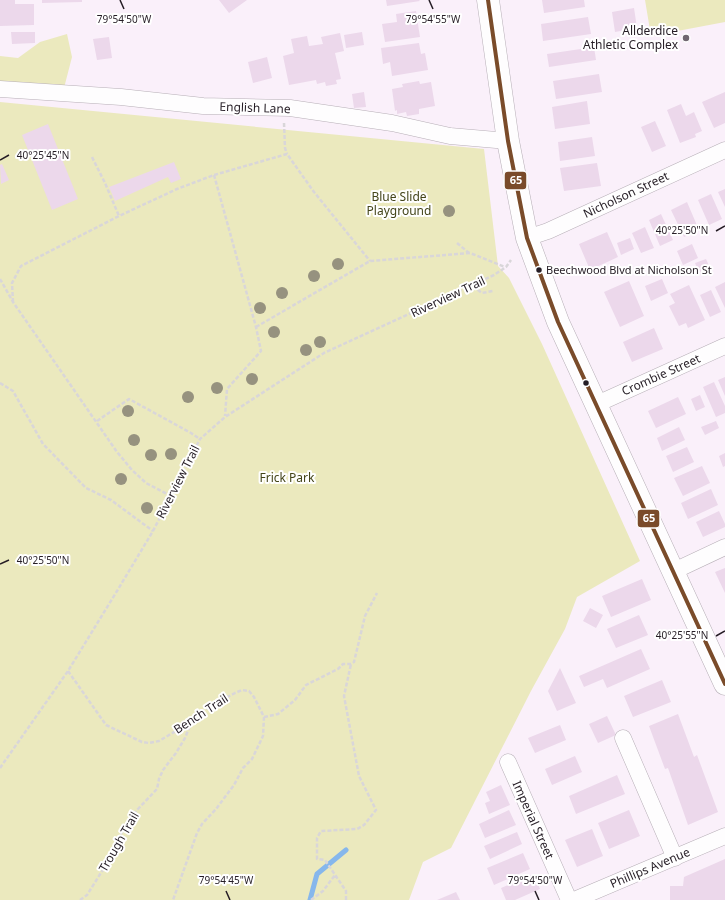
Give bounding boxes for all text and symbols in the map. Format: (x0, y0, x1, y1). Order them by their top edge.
text: 79°54'50"W (97, 12, 152, 26)
text: 79°54'55"W (406, 12, 461, 26)
place label: Allderdice Athletic Complex (583, 22, 679, 53)
marker: Allderdice Athletic Complex (681, 33, 691, 43)
street label: English Lane (219, 98, 291, 117)
text: 40°25'45"N (17, 148, 69, 162)
street label: Nicholson Street (580, 167, 672, 222)
line badge: 65 (504, 171, 527, 190)
text: 65 (510, 172, 522, 187)
park label: Blue Slide Playground (367, 188, 431, 219)
text: 40°25'50"N (656, 223, 708, 237)
place label: Beechwood Blvd at Nicholson St (546, 262, 712, 277)
marker: Beechwood Blvd at Nicholson St (534, 265, 544, 275)
street label: Riverview Trail (408, 272, 488, 321)
street label: Crombie Street (619, 349, 704, 400)
unlabelled marker (581, 378, 591, 388)
street label: Riverview Trail (152, 442, 203, 521)
park label: Frick Park (260, 469, 315, 486)
line badge: 65 (637, 509, 660, 528)
text: 65 (643, 510, 655, 525)
text: 40°25'50"N (17, 553, 69, 567)
text: 40°25'55"N (656, 628, 708, 642)
street label: Bench Trail (170, 690, 231, 738)
street label: Imperial Street (509, 778, 559, 862)
street label: Trough Trail (94, 808, 143, 875)
street label: Phillips Avenue (607, 843, 693, 892)
text: 79°54'45"W (199, 873, 254, 887)
text: 79°54'50"W (508, 873, 563, 887)

